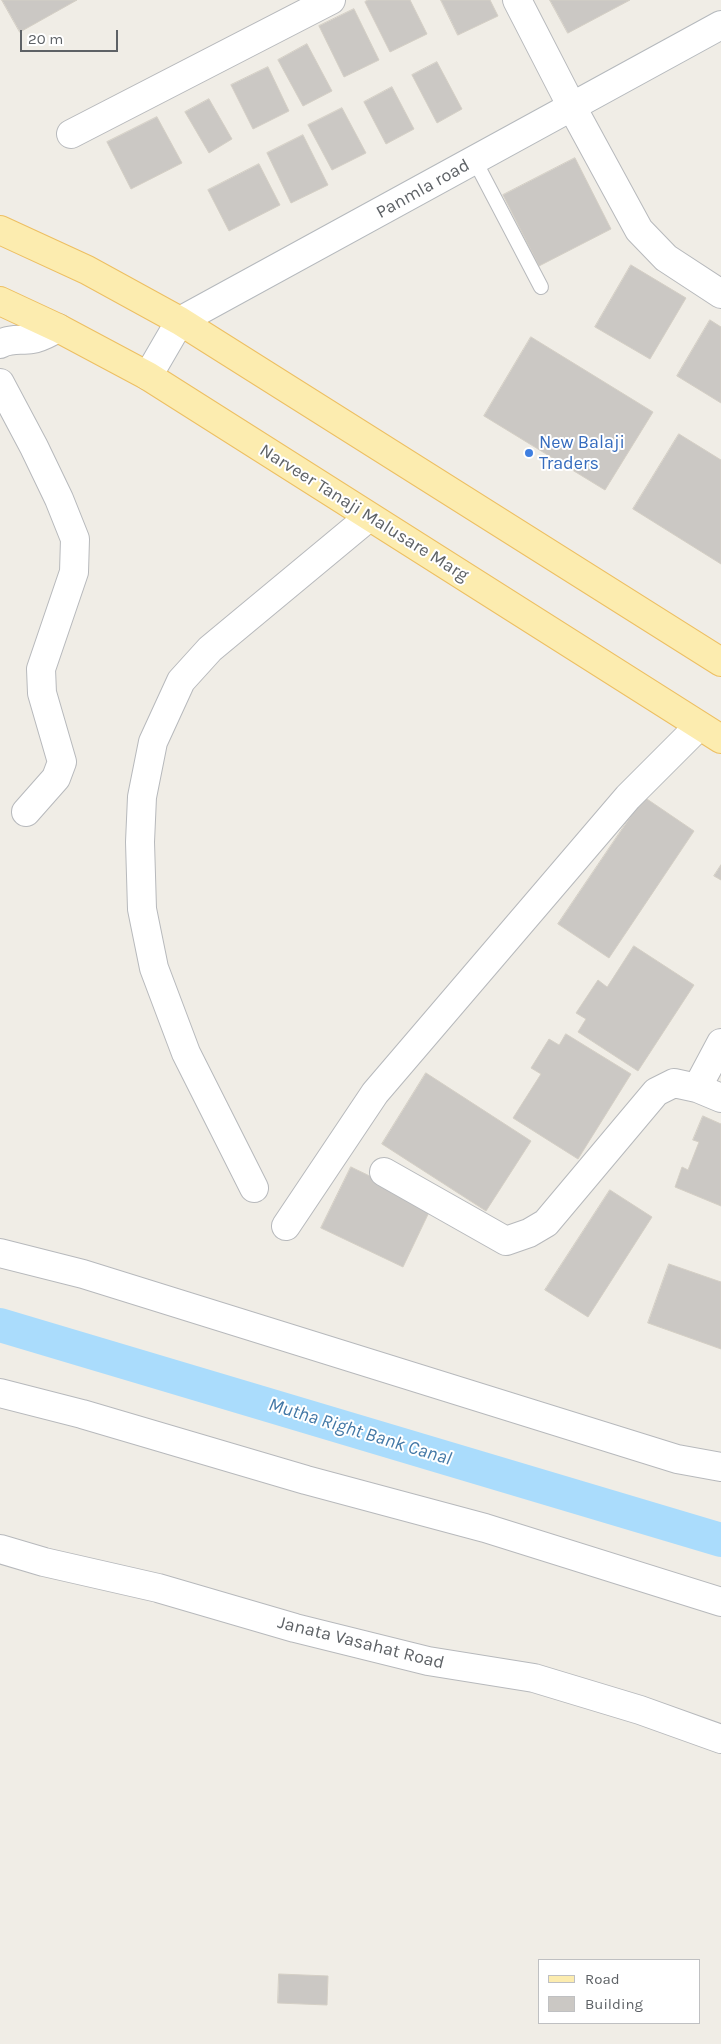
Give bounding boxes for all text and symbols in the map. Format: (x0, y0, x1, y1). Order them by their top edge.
scale bar (22, 20, 120, 52)
text: 20 m (28, 30, 63, 48)
street label: Panmla road (372, 154, 474, 224)
place label: New Balaji Traders (539, 432, 625, 474)
street label: Narveer Tanaji Malusare Marg (255, 440, 473, 586)
marker: New Balaji Traders (523, 447, 535, 459)
water label: Mutha Right Bank Canal (266, 1393, 454, 1471)
street label: Janata Vasahat Road (275, 1612, 447, 1674)
legend (538, 1959, 701, 2024)
text: Road (585, 1970, 620, 1988)
text: Building (585, 1995, 643, 2013)

